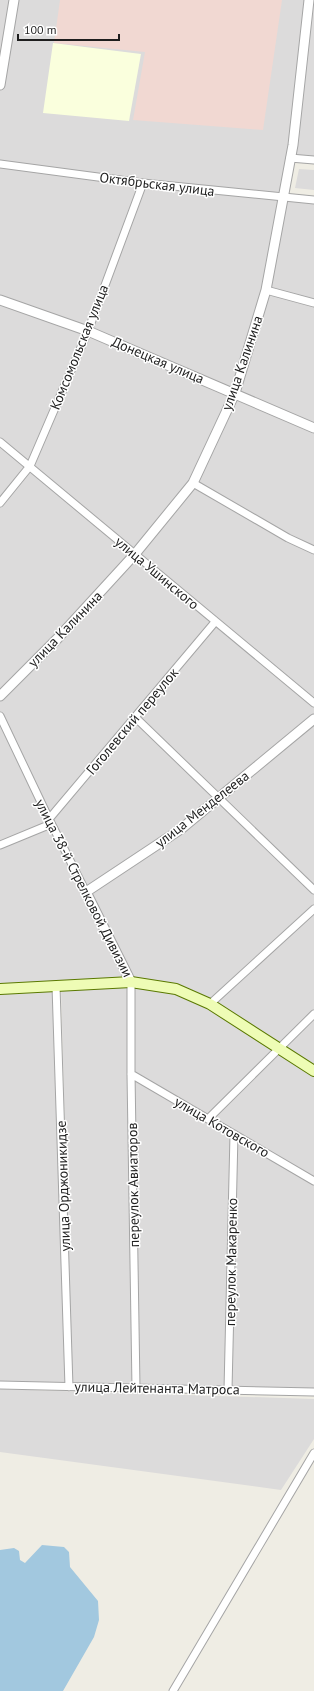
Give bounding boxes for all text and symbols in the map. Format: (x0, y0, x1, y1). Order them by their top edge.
scale bar (18, 16, 119, 42)
text: 100 m (24, 22, 57, 37)
street label: Октябрьская улица (98, 168, 216, 200)
street label: Комсомольская улица (46, 282, 112, 412)
street label: улица Калинина (217, 313, 267, 413)
street label: Донецкая улица (109, 332, 207, 388)
street label: улица Ушинского (111, 533, 203, 613)
street label: улица Калинина (24, 587, 106, 671)
street label: Гоголевский переулок (82, 664, 182, 778)
street label: улица Менделеева (151, 767, 253, 851)
street label: улица 38-й Стрелковой Дивизии (31, 796, 137, 980)
street label: улица Котовского (171, 1092, 273, 1162)
street label: улица Орджоникидзе (52, 1120, 74, 1252)
street label: переулок Авиаторов (123, 1123, 143, 1247)
street label: переулок Макаренко (221, 1198, 241, 1326)
street label: улица Лейтенанта Матроса (74, 1378, 240, 1398)

